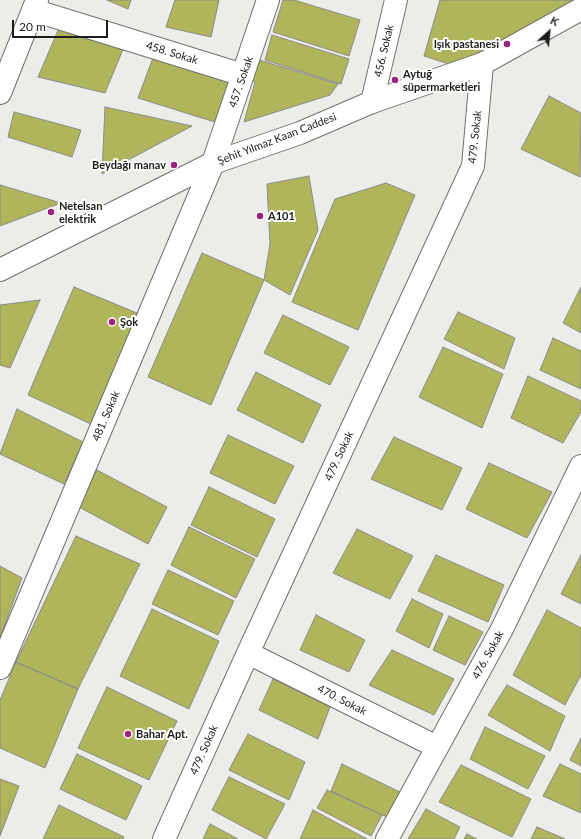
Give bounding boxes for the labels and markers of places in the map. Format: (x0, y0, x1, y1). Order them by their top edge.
place label: Işık pastanesi (434, 37, 499, 51)
marker: Işık pastanesi (502, 39, 512, 49)
place label: Aytuğ süpermarketleri (403, 67, 480, 93)
marker: Aytuğ süpermarketleri (390, 75, 400, 85)
place label: Beydağı manav (92, 158, 166, 172)
marker: Beydağı manav (169, 160, 179, 170)
place label: Netelsan elektrik (59, 199, 102, 225)
marker: Netelsan elektrik (46, 207, 56, 217)
place label: A101 (268, 209, 295, 223)
marker: A101 (255, 211, 265, 221)
place label: Şok (120, 315, 138, 329)
marker: Şok (107, 317, 117, 327)
place label: Bahar Apt. (136, 727, 188, 741)
marker: Bahar Apt. (123, 729, 133, 739)

